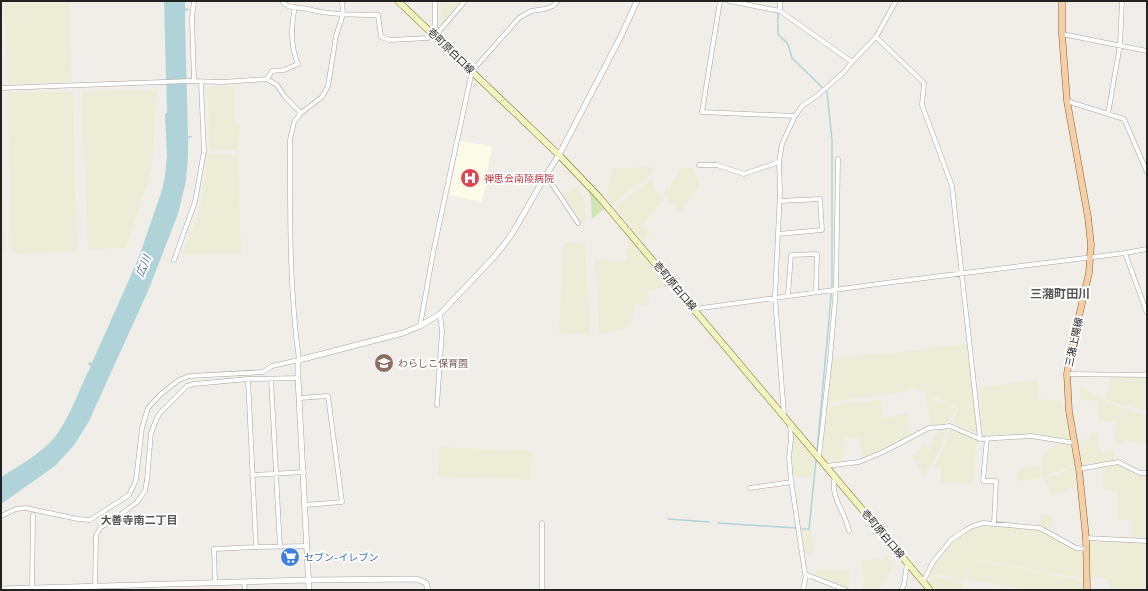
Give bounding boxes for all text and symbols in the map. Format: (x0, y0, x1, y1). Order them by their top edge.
street label: 壱町原白口線 (424, 25, 478, 77)
hospital icon: 禅思会南陵病院 (459, 167, 481, 189)
place label: 禅思会南陵病院 (484, 171, 554, 186)
water label: 広川 (131, 252, 155, 279)
street label: 壱町原白口線 (650, 258, 700, 314)
district label: 三潴町田川 (1030, 284, 1090, 303)
street label: 三潴上陽線 (1061, 316, 1087, 368)
school or university icon: わらしこ保育園 (373, 352, 395, 374)
place label: わらしこ保育園 (398, 356, 468, 371)
street label: 壱町原白口線 (858, 506, 908, 562)
district label: 大善寺南二丁目 (101, 512, 178, 528)
supermarket icon: セブン-イレブン (279, 546, 301, 568)
place label: セブン-イレブン (304, 550, 378, 565)

